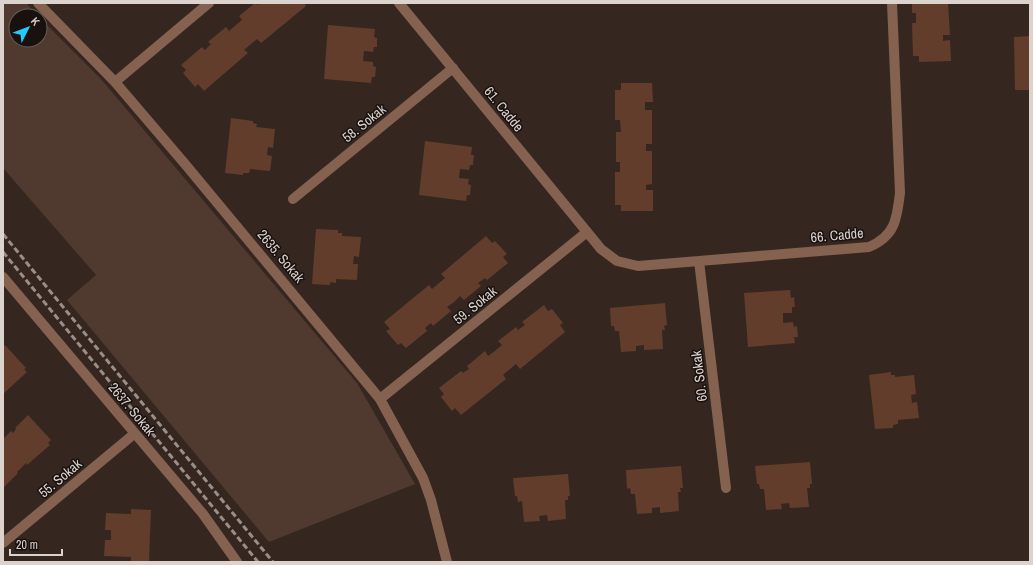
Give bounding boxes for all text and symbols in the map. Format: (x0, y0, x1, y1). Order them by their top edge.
north arrow (8, 8, 48, 48)
text: K (28, 14, 43, 29)
street label: 61. Cadde (480, 83, 528, 135)
street label: 58. Sokak (338, 100, 390, 146)
street label: 66. Cadde (810, 224, 864, 246)
street label: 2635. Sokak (254, 226, 309, 286)
street label: 59. Sokak (449, 282, 501, 328)
street label: 60. Sokak (687, 349, 711, 402)
street label: 2637. Sokak (105, 379, 160, 439)
street label: 55. Sokak (35, 455, 86, 501)
scale bar (10, 531, 62, 557)
text: 20 m (16, 537, 38, 553)

